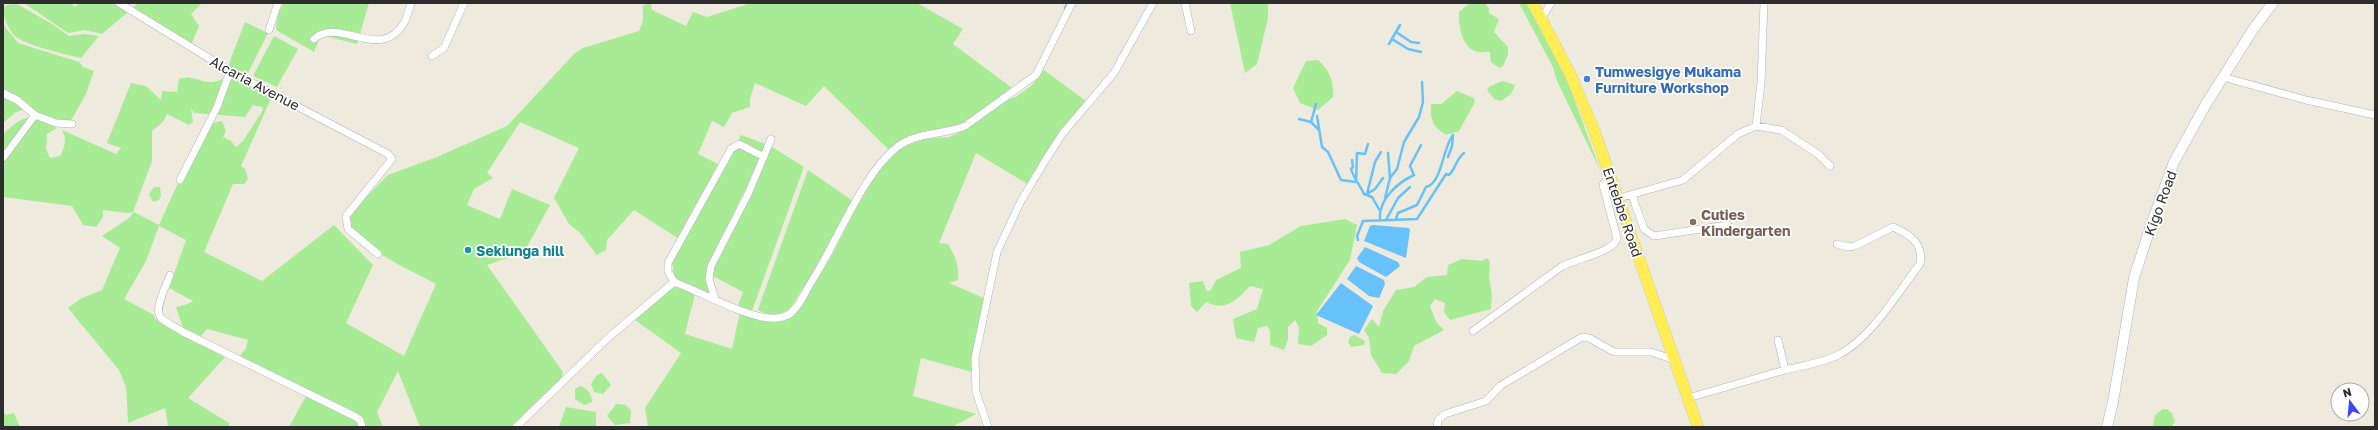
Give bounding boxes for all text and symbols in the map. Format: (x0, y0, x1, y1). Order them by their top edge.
street label: Alcaria Avenue (207, 52, 303, 114)
place label: Tumwesigye Mukama Furniture Workshop (1595, 63, 1741, 96)
marker: Tumwesigye Mukama Furniture Workshop (1582, 74, 1592, 84)
street label: Entebbe Road (1600, 165, 1646, 259)
street label: Kigo Road (2140, 168, 2180, 238)
place label: Cuties Kindergarten (1701, 206, 1790, 239)
marker: Cuties Kindergarten (1688, 217, 1698, 227)
place label: Sekiunga hill (476, 242, 565, 259)
marker: Sekiunga hill (463, 245, 473, 255)
north arrow (2330, 382, 2370, 422)
text: N (2341, 385, 2353, 399)

